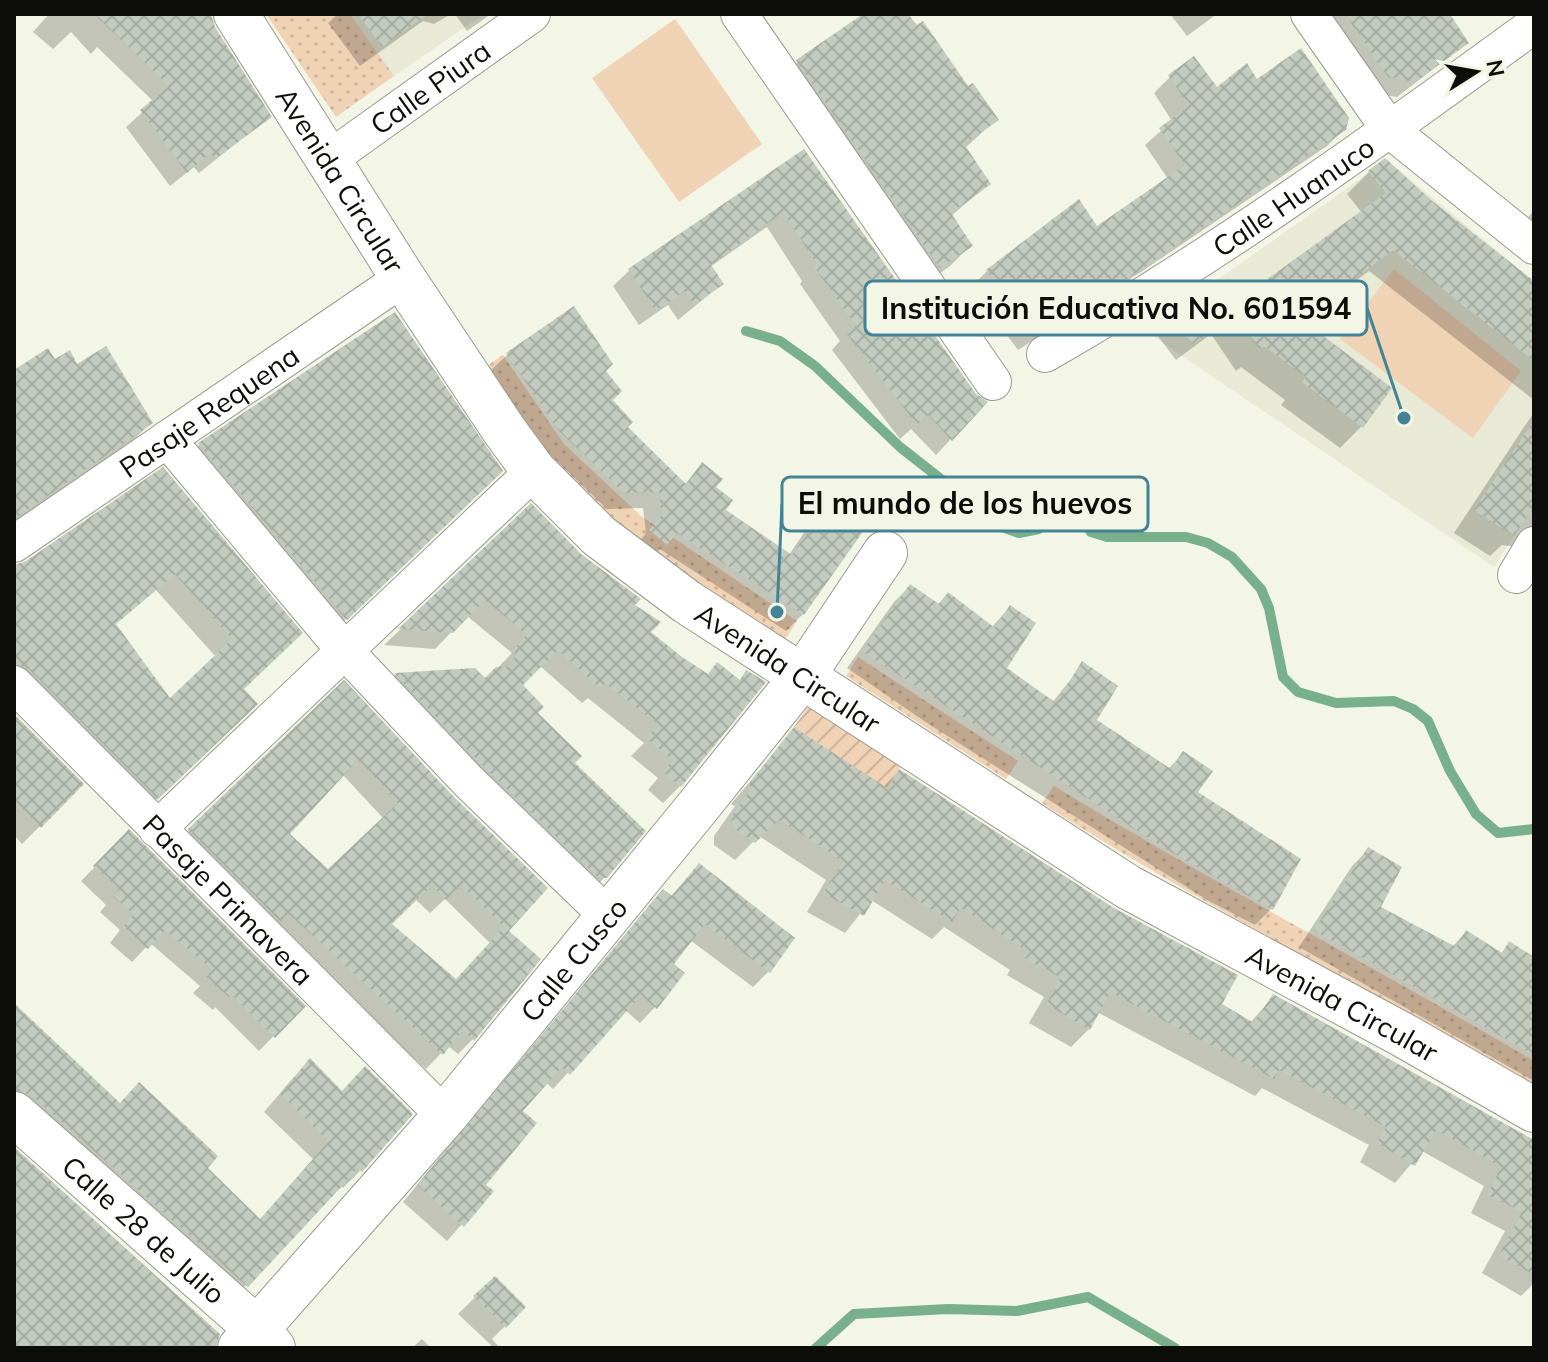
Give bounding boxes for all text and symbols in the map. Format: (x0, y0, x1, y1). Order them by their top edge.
street label: Calle Piura (363, 32, 497, 142)
north arrow (1436, 32, 1516, 112)
text: N (1480, 57, 1511, 79)
street label: Avenida Circular (269, 80, 413, 280)
street label: Calle Huanuco (1206, 129, 1381, 264)
callout: Institución Educativa No. 601594 (865, 281, 1367, 335)
text: Institución Educativa No. 601594 (881, 289, 1351, 327)
street label: Pasaje Requena (112, 337, 305, 485)
callout: El mundo de los huevos (782, 477, 1148, 531)
text: El mundo de los huevos (798, 484, 1132, 522)
street label: Avenida Circular (689, 595, 888, 740)
street label: Pasaje Primavera (136, 806, 321, 992)
street label: Calle Cusco (512, 890, 634, 1028)
street label: Avenida Circular (1240, 936, 1445, 1069)
street label: Calle 28 de Julio (55, 1148, 233, 1311)

